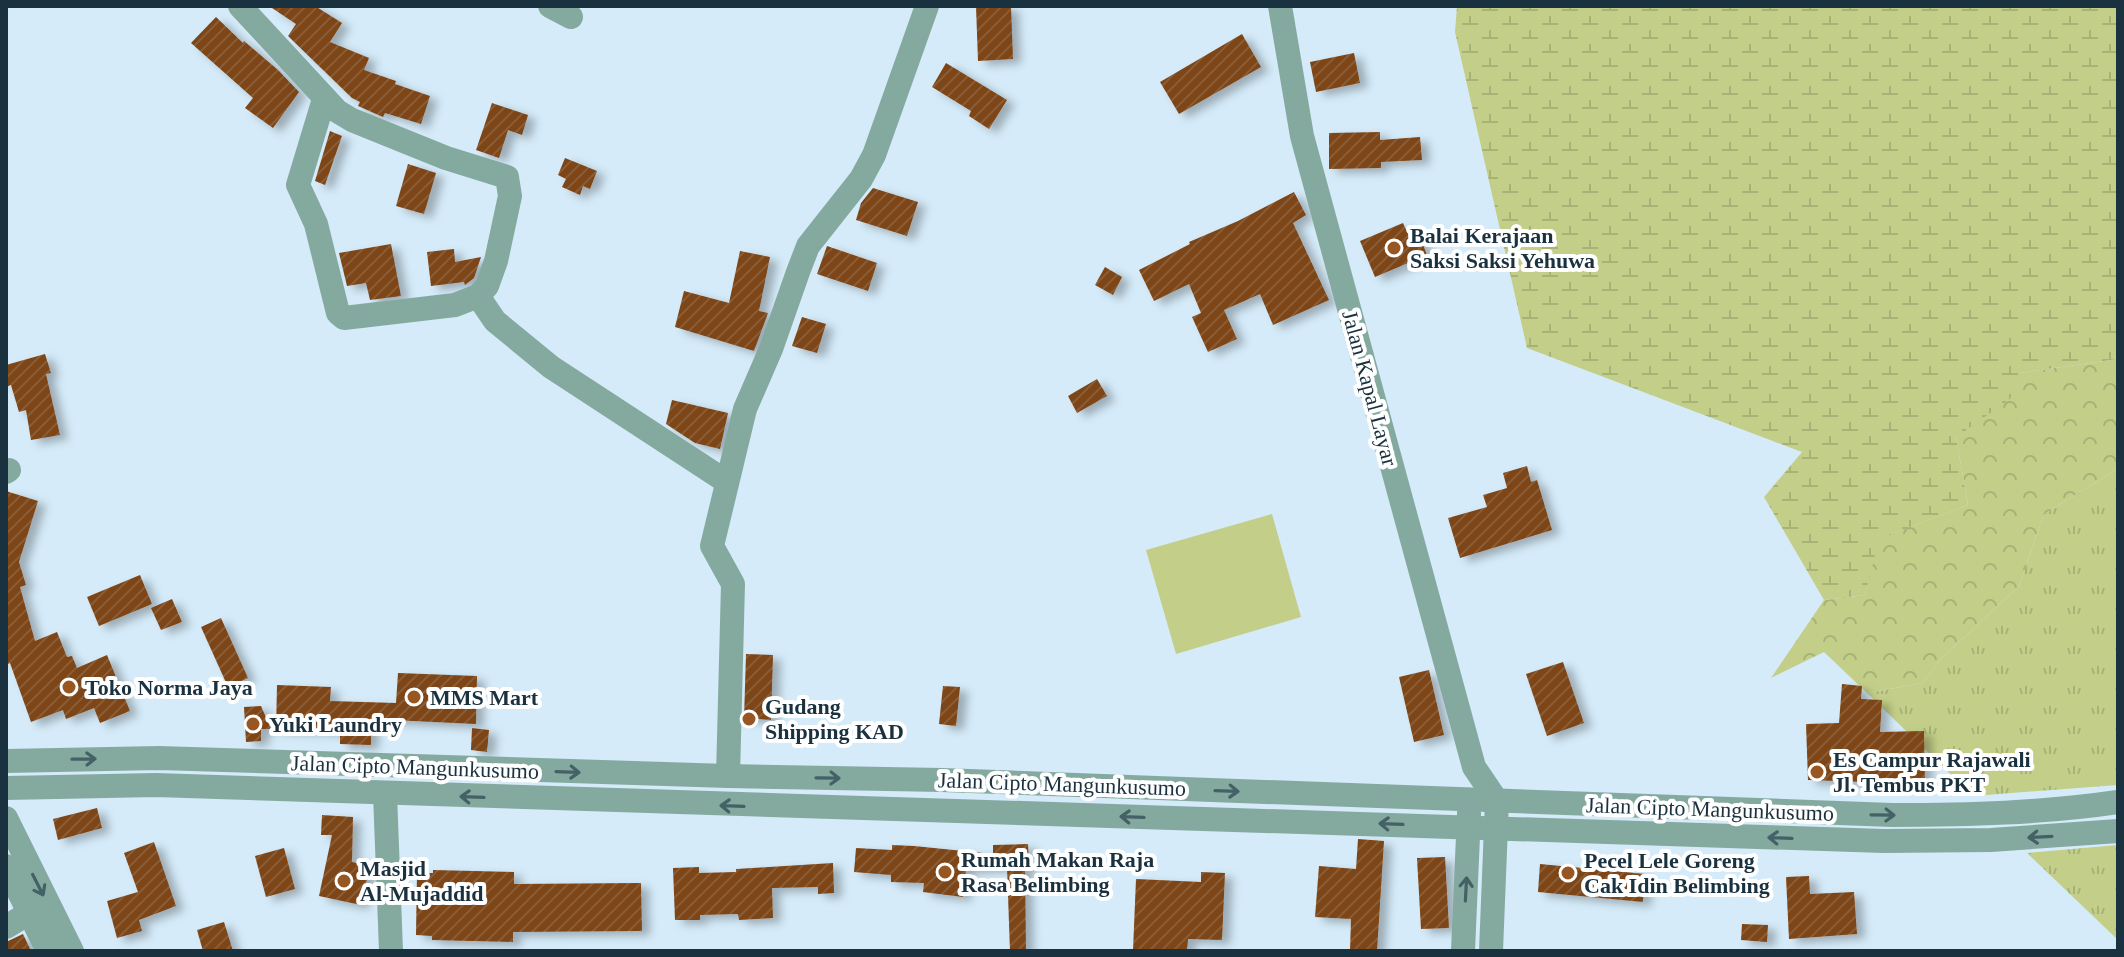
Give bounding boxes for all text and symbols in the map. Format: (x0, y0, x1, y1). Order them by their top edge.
place label: Balai Kerajaan Saksi Saksi Yehuwa (1410, 223, 1595, 273)
marker: Balai Kerajaan Saksi Saksi Yehuwa (1385, 239, 1403, 257)
street label: Jalan Kapal Layar (1337, 307, 1403, 469)
place label: Toko Norma Jaya (85, 675, 253, 700)
marker: Toko Norma Jaya (60, 678, 78, 696)
place label: MMS Mart (430, 685, 539, 710)
marker: MMS Mart (405, 688, 423, 706)
place label: Gudang Shipping KAD (765, 694, 904, 744)
marker: Gudang Shipping KAD (740, 710, 758, 728)
place label: Yuki Laundry (269, 712, 402, 737)
marker: Yuki Laundry (244, 715, 262, 733)
place label: Es Campur Rajawali Jl. Tembus PKT (1833, 747, 2031, 797)
street label: Jalan Cipto Mangunkusumo (291, 750, 539, 784)
one-way arrow (70, 751, 97, 767)
marker: Es Campur Rajawali Jl. Tembus PKT (1808, 763, 1826, 781)
one-way arrow (554, 764, 581, 779)
street label: Jalan Cipto Mangunkusumo (938, 767, 1186, 801)
one-way arrow (814, 770, 841, 786)
one-way arrow (1213, 783, 1240, 798)
one-way arrow (459, 789, 486, 804)
street label: Jalan Cipto Mangunkusumo (1586, 792, 1834, 826)
one-way arrow (719, 798, 746, 813)
one-way arrow (1869, 807, 1896, 822)
one-way arrow (1119, 809, 1146, 825)
one-way arrow (1378, 817, 1405, 832)
one-way arrow (1767, 830, 1794, 845)
one-way arrow (2027, 830, 2054, 845)
place label: Rumah Makan Raja Rasa Belimbing (961, 847, 1154, 897)
place label: Pecel Lele Goreng Cak Idin Belimbing (1584, 848, 1770, 898)
place label: Masjid Al-Mujaddid (360, 856, 483, 906)
marker: Rumah Makan Raja Rasa Belimbing (936, 863, 954, 881)
marker: Pecel Lele Goreng Cak Idin Belimbing (1559, 864, 1577, 882)
marker: Masjid Al-Mujaddid (335, 872, 353, 890)
one-way arrow (30, 873, 46, 897)
one-way arrow (1459, 876, 1474, 903)

